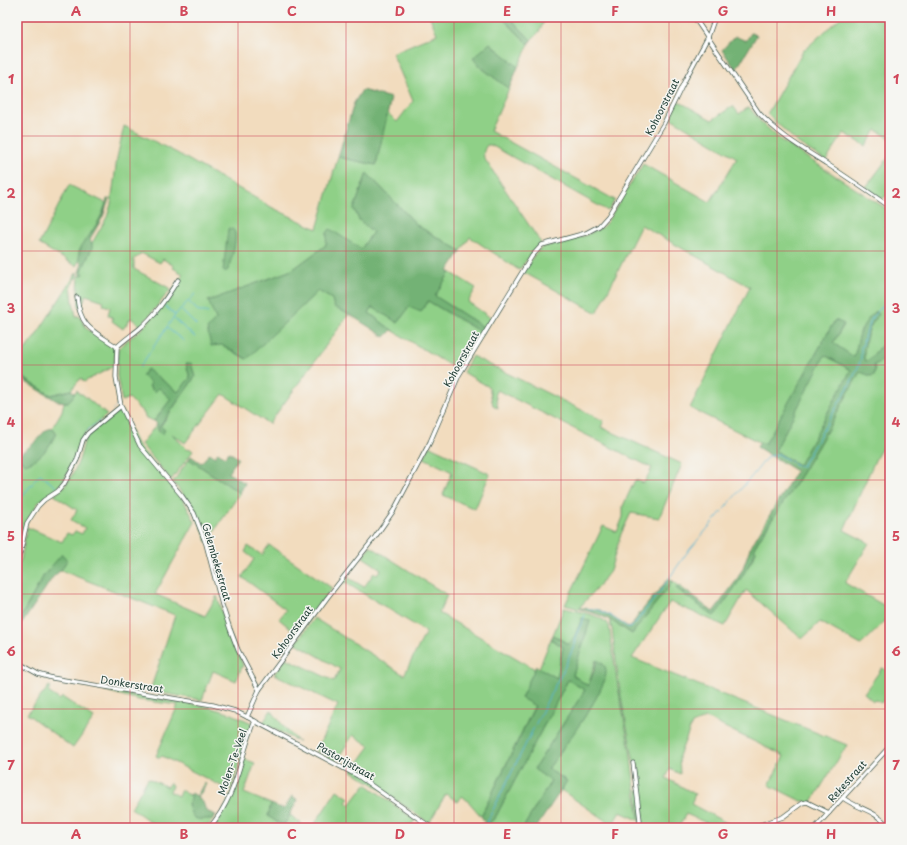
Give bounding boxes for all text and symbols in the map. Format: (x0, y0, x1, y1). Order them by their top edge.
text: A (71, 1, 81, 20)
text: B (180, 1, 189, 20)
text: C (287, 1, 297, 20)
text: D (395, 1, 405, 20)
text: E (503, 1, 511, 20)
text: F (611, 1, 619, 20)
text: G (718, 1, 728, 20)
text: H (826, 1, 836, 20)
text: 1 (8, 69, 14, 88)
text: 1 (893, 69, 899, 88)
street label: Kohoorstraat (641, 76, 682, 138)
text: 2 (6, 183, 16, 202)
text: 2 (891, 183, 901, 202)
text: 3 (7, 298, 16, 317)
text: 3 (892, 298, 901, 317)
street label: Kohoorstraat (439, 328, 482, 390)
text: 4 (7, 412, 16, 431)
text: 4 (892, 412, 901, 431)
street label: Gelembekestraat (199, 521, 236, 603)
text: 5 (7, 526, 15, 545)
text: 5 (892, 526, 900, 545)
street label: Kohoorstraat (267, 602, 316, 661)
text: 6 (6, 641, 16, 660)
text: 6 (891, 641, 901, 660)
street label: Donkerstraat (100, 671, 165, 696)
street label: Molen-Te-Veel (213, 726, 250, 797)
street label: Pastorijstraat (314, 738, 378, 783)
text: 7 (7, 755, 15, 774)
text: 7 (892, 755, 900, 774)
street label: Rekestraat (824, 756, 870, 805)
text: A (71, 824, 81, 843)
text: B (180, 824, 189, 843)
text: C (287, 824, 297, 843)
text: D (395, 824, 405, 843)
text: E (503, 824, 511, 843)
text: F (611, 824, 619, 843)
text: G (718, 824, 728, 843)
text: H (826, 824, 836, 843)

